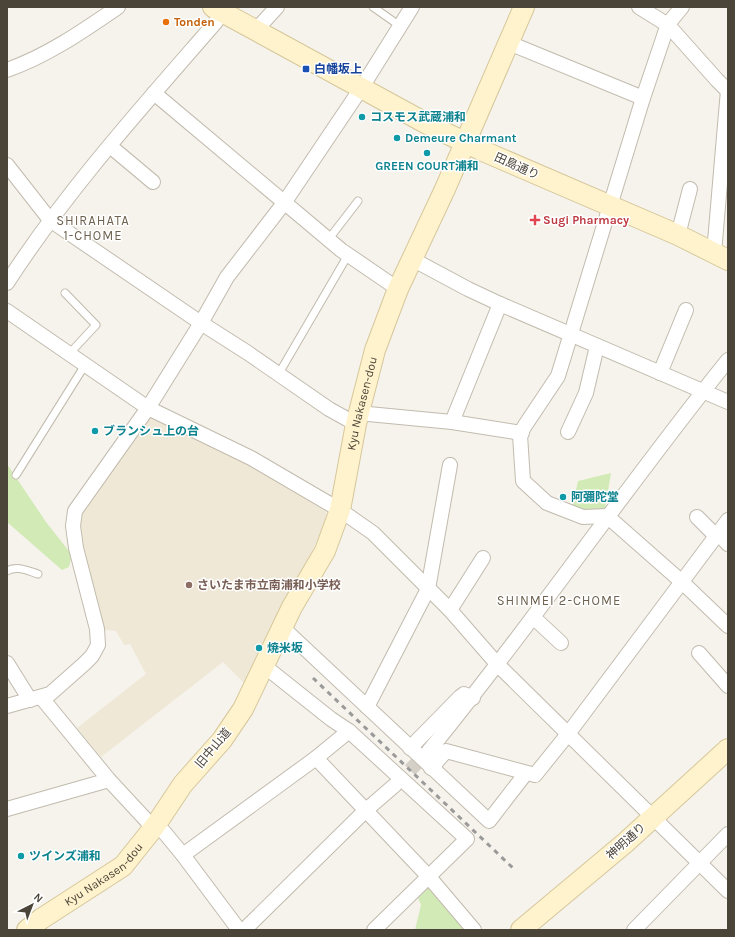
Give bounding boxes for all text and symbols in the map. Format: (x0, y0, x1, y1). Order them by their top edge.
place label: Tonden (174, 15, 215, 29)
marker: Tonden (161, 17, 171, 27)
place label: 白幡坂上 (314, 62, 362, 76)
marker: 白幡坂上 (301, 64, 311, 74)
place label: コスモス武蔵浦和 (370, 110, 466, 124)
marker: コスモス武蔵浦和 (357, 112, 367, 122)
place label: Demeure Charmant (405, 131, 517, 145)
marker: Demeure Charmant (392, 133, 402, 143)
marker: GREEN COURT浦和 (422, 148, 432, 158)
street label: 田島通り (492, 150, 542, 182)
place label: GREEN COURT浦和 (375, 159, 479, 173)
district label: SHIRAHATA 1-CHOME (56, 213, 130, 243)
place label: Sugi Pharmacy (543, 213, 629, 227)
marker: Sugi Pharmacy (530, 215, 540, 225)
street label: Kyu Nakasen-dou (344, 355, 380, 452)
place label: ブランシュ上の台 (103, 424, 199, 438)
marker: ブランシュ上の台 (90, 426, 100, 436)
place label: 阿彌陀堂 (571, 490, 619, 504)
marker: 阿彌陀堂 (558, 492, 568, 502)
place label: さいたま市立南浦和小学校 (197, 578, 341, 592)
marker: さいたま市立南浦和小学校 (184, 580, 194, 590)
district label: SHINMEI 2-CHOME (497, 593, 621, 608)
place label: 焼米坂 (267, 641, 303, 655)
marker: 焼米坂 (254, 643, 264, 653)
street label: 旧中山道 (192, 725, 234, 771)
street label: 神明通り (603, 820, 649, 862)
street label: Kyu Nakasen-dou (62, 840, 146, 909)
place label: ツインズ浦和 (29, 849, 101, 863)
marker: ツインズ浦和 (16, 851, 26, 861)
north arrow (12, 885, 52, 925)
text: N (31, 890, 46, 905)

